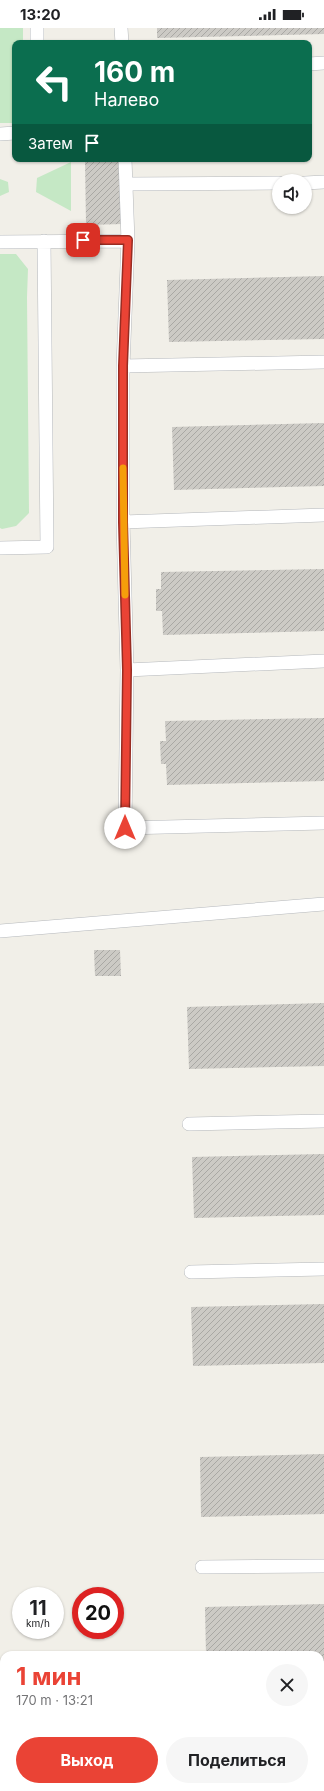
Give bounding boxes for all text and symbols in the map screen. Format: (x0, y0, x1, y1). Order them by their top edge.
text: 13:20 (20, 5, 61, 24)
text: 160 m (94, 55, 175, 89)
icon: left (28, 56, 80, 108)
text: Налево (94, 89, 159, 110)
icon: arrive (81, 132, 103, 154)
text: Затем (28, 134, 73, 153)
map controls (272, 174, 312, 214)
button: sound (272, 174, 312, 214)
pin (66, 223, 100, 257)
icon: arrive (72, 229, 94, 251)
position arrow (104, 807, 146, 849)
speed limit sign: 20 (72, 1587, 124, 1639)
text: 11 (29, 1596, 47, 1620)
text: km/h (26, 1617, 50, 1629)
text: 1 мин (16, 1662, 81, 1691)
button: close (266, 1664, 308, 1706)
text: 170 m · 13:21 (16, 1692, 93, 1708)
button: Выход (16, 1737, 158, 1783)
button: Поделиться (166, 1737, 308, 1783)

